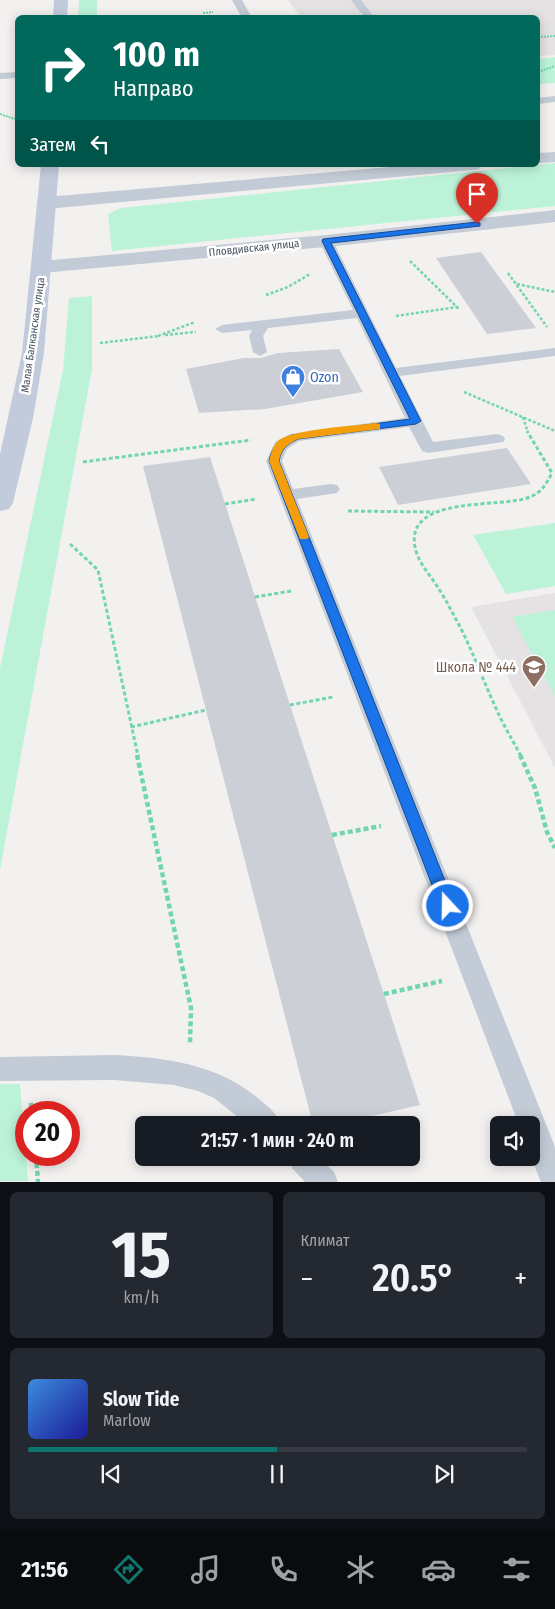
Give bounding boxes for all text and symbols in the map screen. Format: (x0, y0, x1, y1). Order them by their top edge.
text: 100 m (113, 33, 200, 75)
icon: right (30, 35, 95, 100)
text: Направо (113, 75, 194, 102)
icon: left (86, 130, 114, 158)
text: Затем (30, 133, 76, 156)
pin (456, 173, 498, 224)
icon: arrive (463, 180, 491, 208)
street label: Пловдивская улица (208, 237, 300, 259)
street label: Малая Балканская улица (18, 277, 48, 393)
shop icon: Ozon (280, 364, 306, 398)
place label: Ozon (310, 369, 339, 386)
school or university icon: Школа № 444 (521, 654, 547, 688)
place label: Школа № 444 (436, 659, 516, 676)
position arrow (421, 879, 473, 931)
speed limit sign: 20 (15, 1101, 80, 1166)
map controls (490, 1116, 540, 1166)
button: sound (490, 1116, 540, 1166)
text: 21:57 · 1 мин · 240 m (201, 1129, 354, 1152)
text: 15 (112, 1216, 171, 1294)
text: Климат (301, 1231, 350, 1250)
text: 20.5° (372, 1255, 455, 1301)
text: − (301, 1262, 313, 1295)
text: + (514, 1262, 527, 1295)
text: km/h (123, 1288, 159, 1307)
text: Slow Tide (103, 1388, 179, 1411)
text: Marlow (103, 1411, 151, 1430)
icon: previous (97, 1460, 125, 1488)
icon: pause (263, 1460, 291, 1488)
icon: next (430, 1460, 458, 1488)
icon: directions (111, 1552, 146, 1587)
icon: music (188, 1552, 223, 1587)
icon: phone (266, 1552, 301, 1587)
icon: climate (343, 1552, 378, 1587)
icon: car (421, 1552, 456, 1587)
icon: filters (499, 1552, 534, 1587)
text: 21:56 (21, 1556, 68, 1583)

